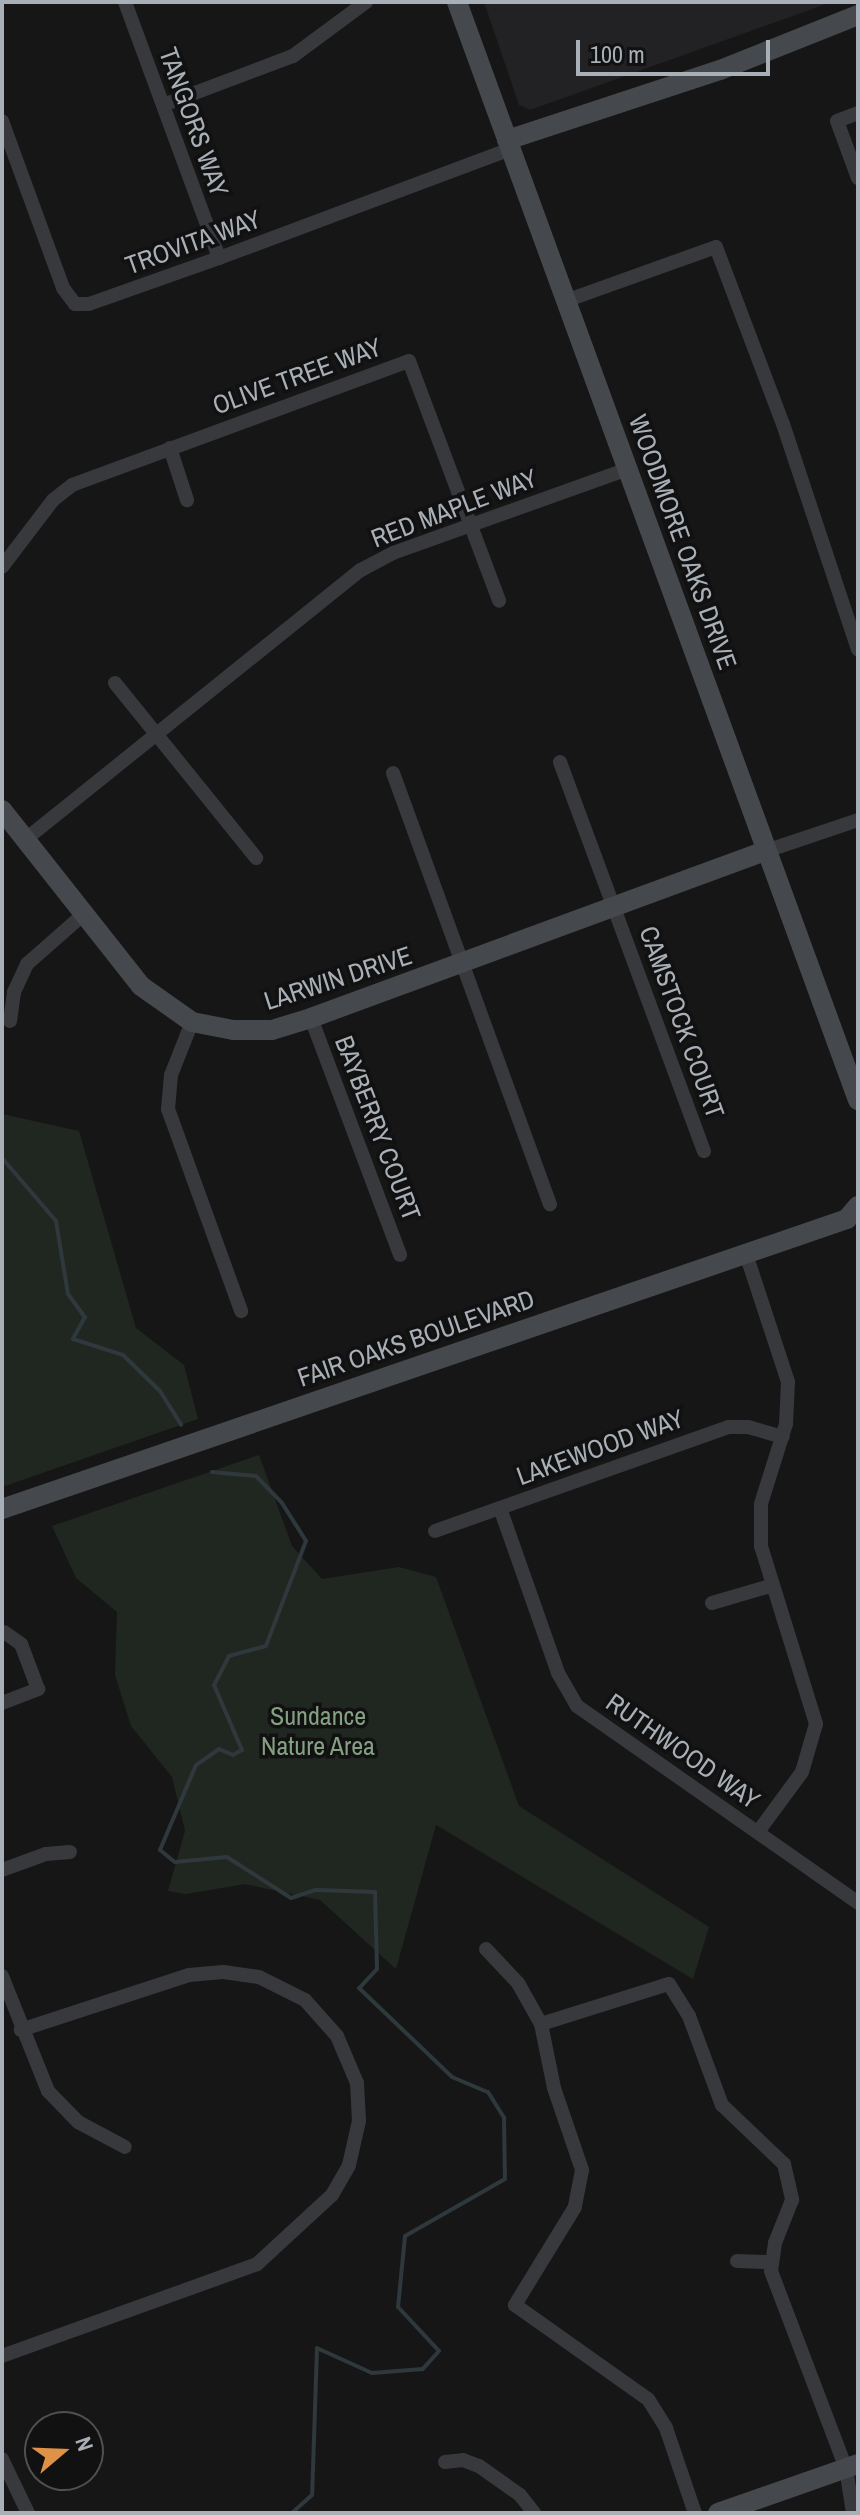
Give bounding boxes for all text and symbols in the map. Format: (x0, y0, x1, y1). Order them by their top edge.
scale bar (580, 24, 774, 74)
text: 100 m (590, 38, 645, 70)
street label: TANGORS WAY (153, 43, 235, 201)
street label: TROVITA WAY (120, 203, 266, 281)
street label: OLIVE TREE WAY (208, 331, 386, 421)
street label: WOODMORE OAKS DRIVE (622, 410, 744, 674)
street label: RED MAPLE WAY (367, 462, 541, 554)
street label: CAMSTOCK COURT (633, 922, 731, 1122)
street label: LARWIN DRIVE (260, 939, 416, 1017)
street label: BAYBERRY COURT (328, 1031, 428, 1225)
street label: FAIR OAKS BOULEVARD (293, 1283, 539, 1393)
street label: LAKEWOOD WAY (512, 1402, 688, 1492)
street label: RUTHWOOD WAY (600, 1687, 766, 1815)
park label: Sundance Nature Area (261, 1700, 375, 1762)
north arrow (24, 2411, 104, 2491)
text: N (68, 2433, 101, 2455)

